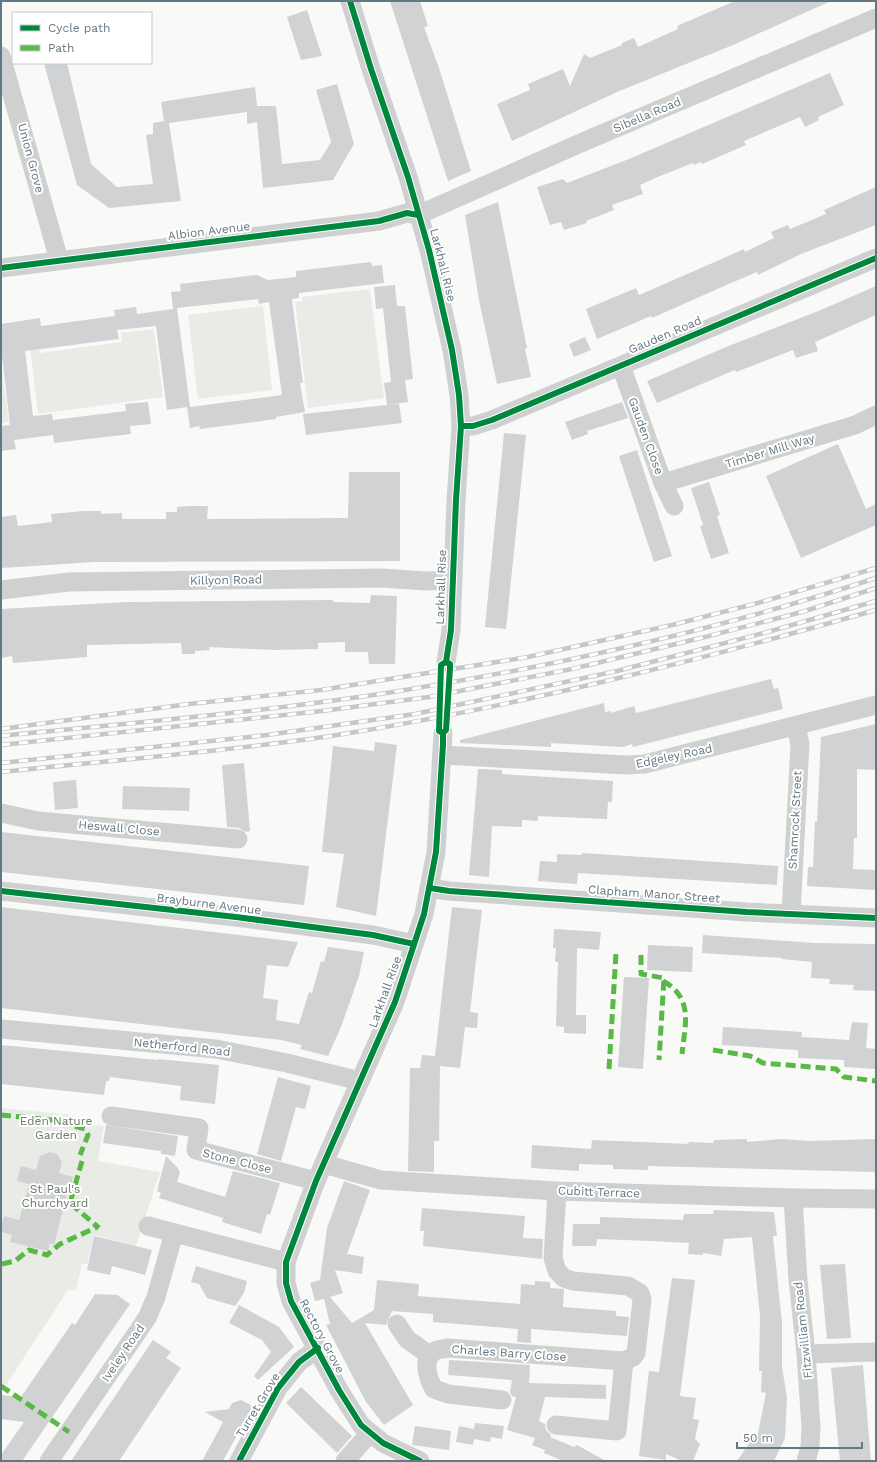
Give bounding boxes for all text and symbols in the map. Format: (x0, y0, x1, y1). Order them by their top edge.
legend (12, 12, 152, 64)
text: Cycle path (48, 21, 110, 35)
text: Path (48, 41, 74, 55)
street label: Sibella Road (611, 94, 683, 136)
street label: Union Grove (15, 122, 47, 194)
street label: Albion Avenue (167, 219, 251, 243)
street label: Larkhall Rise (427, 227, 459, 303)
street label: Gauden Road (626, 313, 704, 357)
street label: Gauden Close (626, 395, 666, 477)
street label: Timber Mill Way (724, 431, 817, 471)
street label: Larkhall Rise (433, 549, 449, 625)
street label: Killyon Road (190, 572, 262, 588)
street label: Edgeley Road (634, 741, 714, 771)
street label: Shamrock Street (785, 770, 805, 870)
street label: Heswall Close (78, 817, 160, 839)
street label: Clapham Manor Street (587, 882, 721, 906)
street label: Brayburne Avenue (156, 891, 262, 917)
street label: Larkhall Rise (366, 954, 404, 1030)
street label: Netherford Road (133, 1035, 231, 1059)
park label: Eden Nature Garden (20, 1114, 92, 1142)
street label: Stone Close (201, 1146, 273, 1176)
park label: St Paul's Churchyard (22, 1182, 88, 1210)
street label: Cubitt Terrace (558, 1184, 640, 1200)
street label: Fitzwilliam Road (791, 1281, 815, 1379)
street label: Rectory Grove (297, 1296, 348, 1376)
street label: Iveley Road (99, 1322, 147, 1384)
street label: Charles Barry Close (451, 1342, 567, 1364)
street label: Turret Grove (233, 1370, 283, 1440)
scale bar (737, 1424, 862, 1450)
text: 50 m (743, 1431, 773, 1445)

